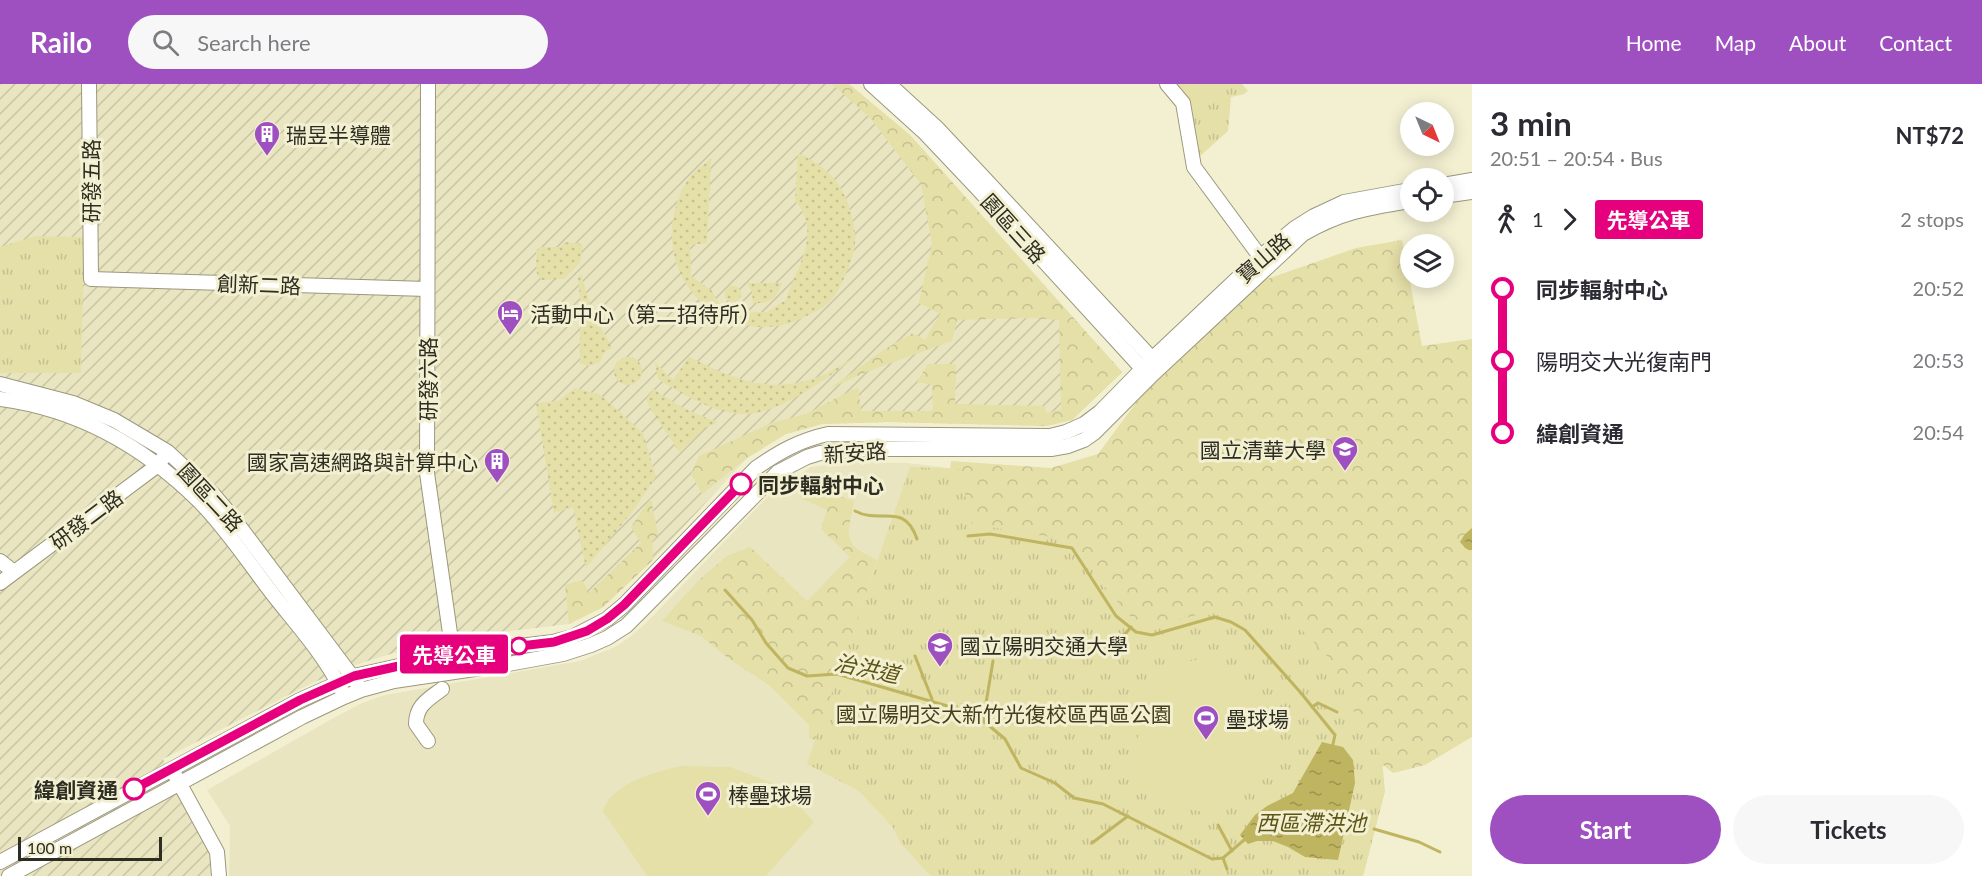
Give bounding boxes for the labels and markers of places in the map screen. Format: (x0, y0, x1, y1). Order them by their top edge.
building icon: 瑞昱半導體 (252, 119, 282, 157)
place label: 瑞昱半導體 (286, 122, 391, 147)
hotel icon: 活動中心（第二招待所） (495, 298, 525, 336)
place label: 活動中心（第二招待所） (530, 301, 761, 326)
school or university icon: 國立清華大學 (1330, 434, 1360, 472)
place label: 國立清華大學 (1200, 437, 1326, 462)
building icon: 國家高速網路與計算中心 (482, 446, 512, 484)
place label: 國家高速網路與計算中心 (247, 449, 478, 474)
place label: 同步輻射中心 (758, 472, 884, 497)
marker: 同步輻射中心 (730, 473, 752, 495)
school or university icon: 國立陽明交通大學 (925, 630, 955, 668)
place label: 國立陽明交通大學 (960, 633, 1128, 658)
unlabelled marker (510, 637, 528, 655)
sports icon: 壘球場 (1191, 703, 1221, 741)
place label: 壘球場 (1226, 706, 1289, 731)
place label: 緯創資通 (34, 777, 118, 802)
marker: 緯創資通 (123, 778, 145, 800)
sports icon: 棒壘球場 (693, 779, 723, 817)
place label: 棒壘球場 (728, 782, 812, 807)

